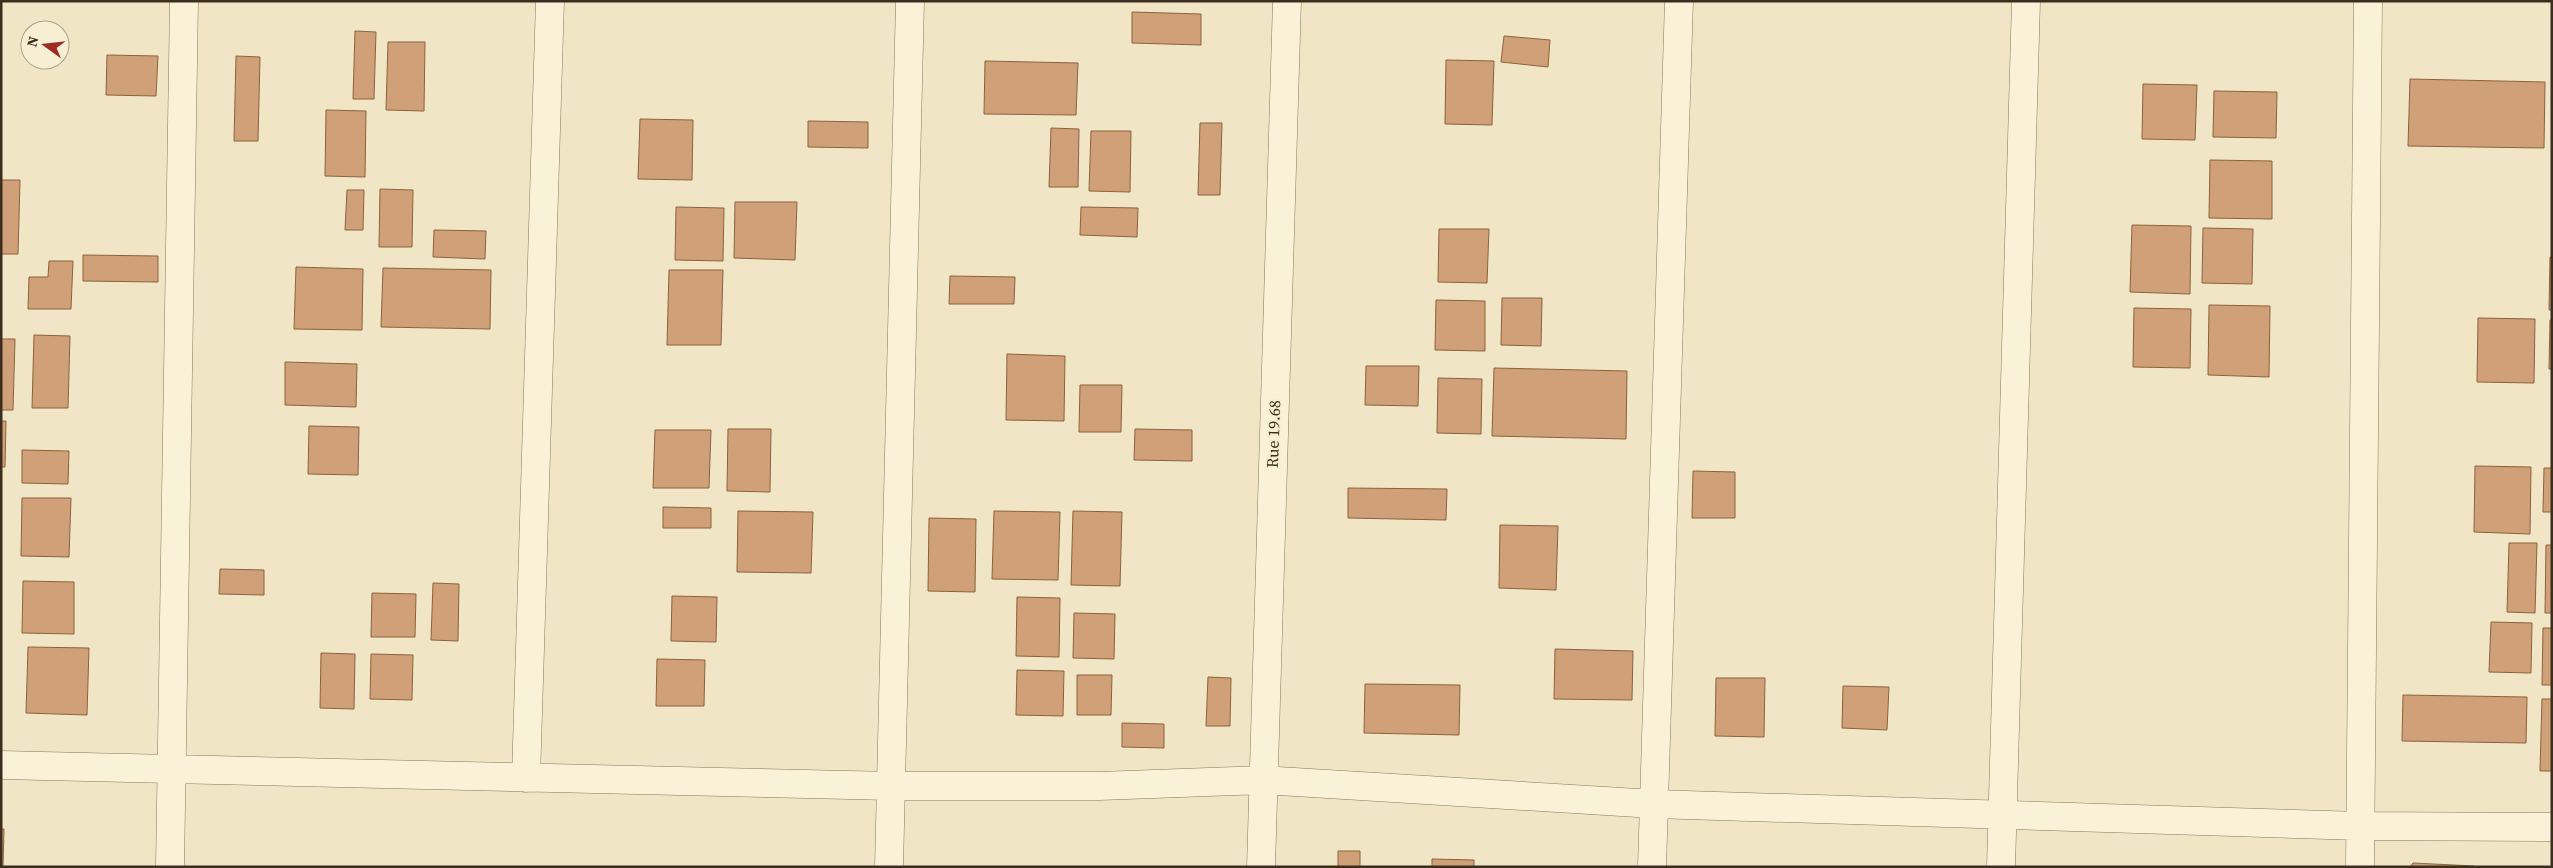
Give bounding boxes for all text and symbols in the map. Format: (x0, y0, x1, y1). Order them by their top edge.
north arrow (20, 20, 70, 70)
text: N (21, 34, 43, 49)
street label: Rue 19.68 (1261, 400, 1285, 468)

